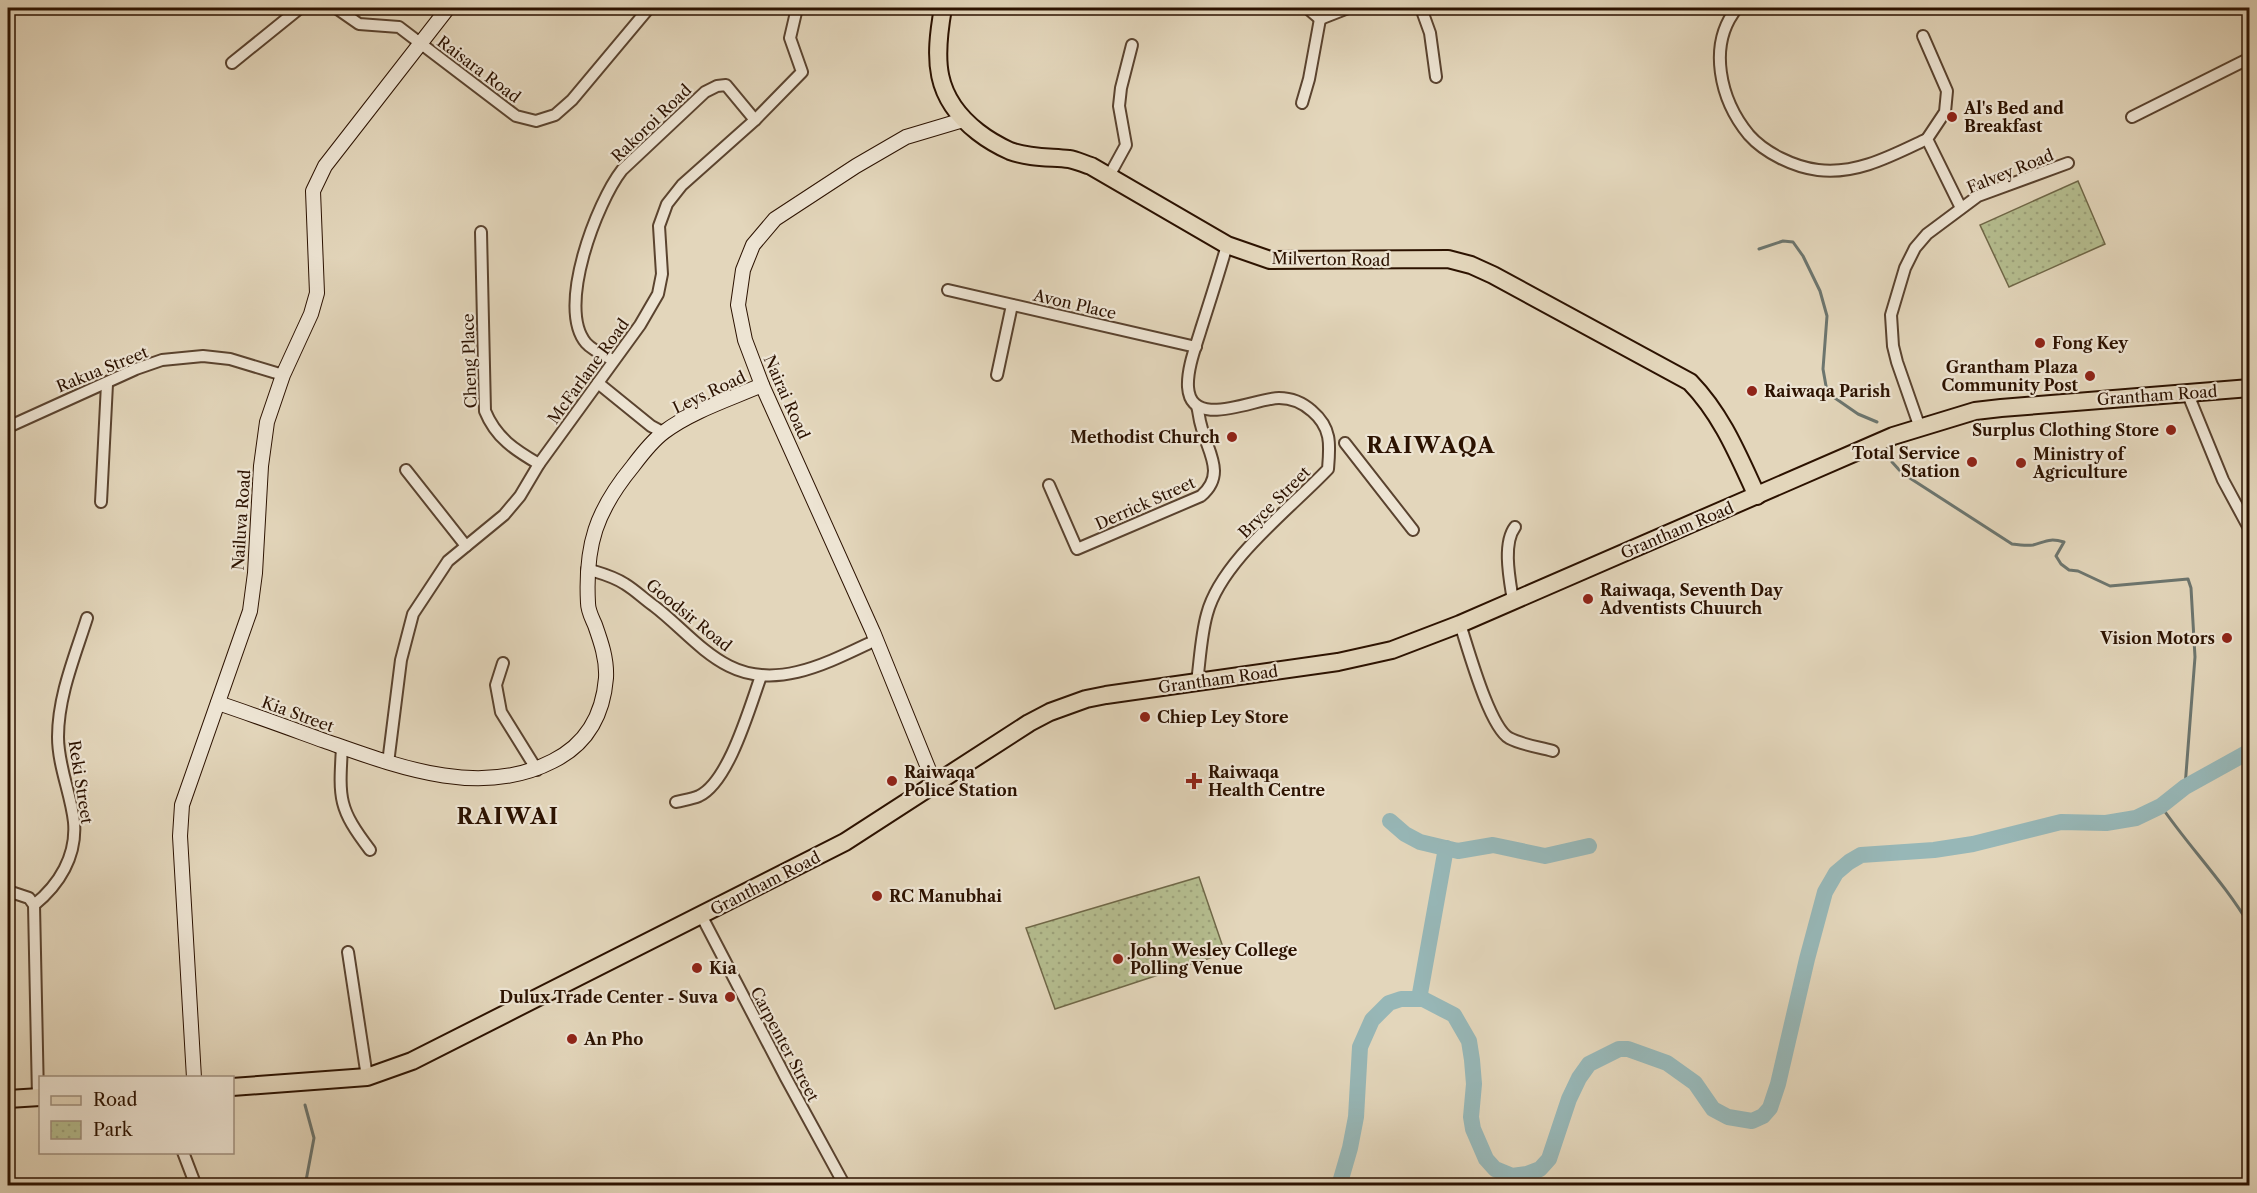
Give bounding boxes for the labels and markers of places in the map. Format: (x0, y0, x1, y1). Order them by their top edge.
place label: Al's Bed and Breakfast (1963, 98, 2064, 136)
marker: Al's Bed and Breakfast (1945, 110, 1959, 124)
place label: Fong Key (2052, 333, 2129, 353)
marker: Fong Key (2033, 336, 2047, 350)
place label: Grantham Plaza Community Post (1942, 357, 2079, 395)
marker: Grantham Plaza Community Post (2083, 369, 2097, 383)
place label: Raiwaqa Parish (1764, 381, 1891, 401)
marker: Raiwaqa Parish (1745, 384, 1759, 398)
place label: Surplus Clothing Store (1972, 420, 2159, 440)
marker: Surplus Clothing Store (2164, 423, 2178, 437)
place label: Methodist Church (1070, 427, 1220, 447)
marker: Methodist Church (1225, 430, 1239, 444)
place label: Total Service Station (1852, 443, 1960, 481)
place label: Ministry of Agriculture (2032, 444, 2128, 482)
marker: Total Service Station (1965, 455, 1979, 469)
marker: Ministry of Agriculture (2014, 456, 2028, 470)
place label: Raiwaqa, Seventh Day Adventists Chuurch (1599, 580, 1784, 618)
marker: Raiwaqa, Seventh Day Adventists Chuurch (1581, 592, 1595, 606)
place label: Vision Motors (2099, 628, 2215, 648)
marker: Vision Motors (2220, 631, 2234, 645)
place label: Chiep Ley Store (1157, 707, 1289, 727)
marker: Chiep Ley Store (1138, 710, 1152, 724)
place label: Raiwaqa Police Station (904, 762, 1018, 800)
place label: Raiwaqa Health Centre (1208, 762, 1326, 800)
marker: Raiwaqa Health Centre (1185, 772, 1203, 790)
marker: Raiwaqa Police Station (885, 774, 899, 788)
place label: RC Manubhai (889, 886, 1002, 906)
marker: RC Manubhai (870, 889, 884, 903)
place label: John Wesley College Polling Venue (1127, 940, 1298, 978)
marker: John Wesley College Polling Venue (1111, 952, 1125, 966)
place label: Kia (709, 958, 737, 978)
marker: Kia (690, 961, 704, 975)
place label: Dulux Trade Center - Suva (499, 987, 719, 1007)
marker: Dulux Trade Center - Suva (723, 990, 737, 1004)
place label: An Pho (583, 1029, 643, 1049)
marker: An Pho (565, 1032, 579, 1046)

